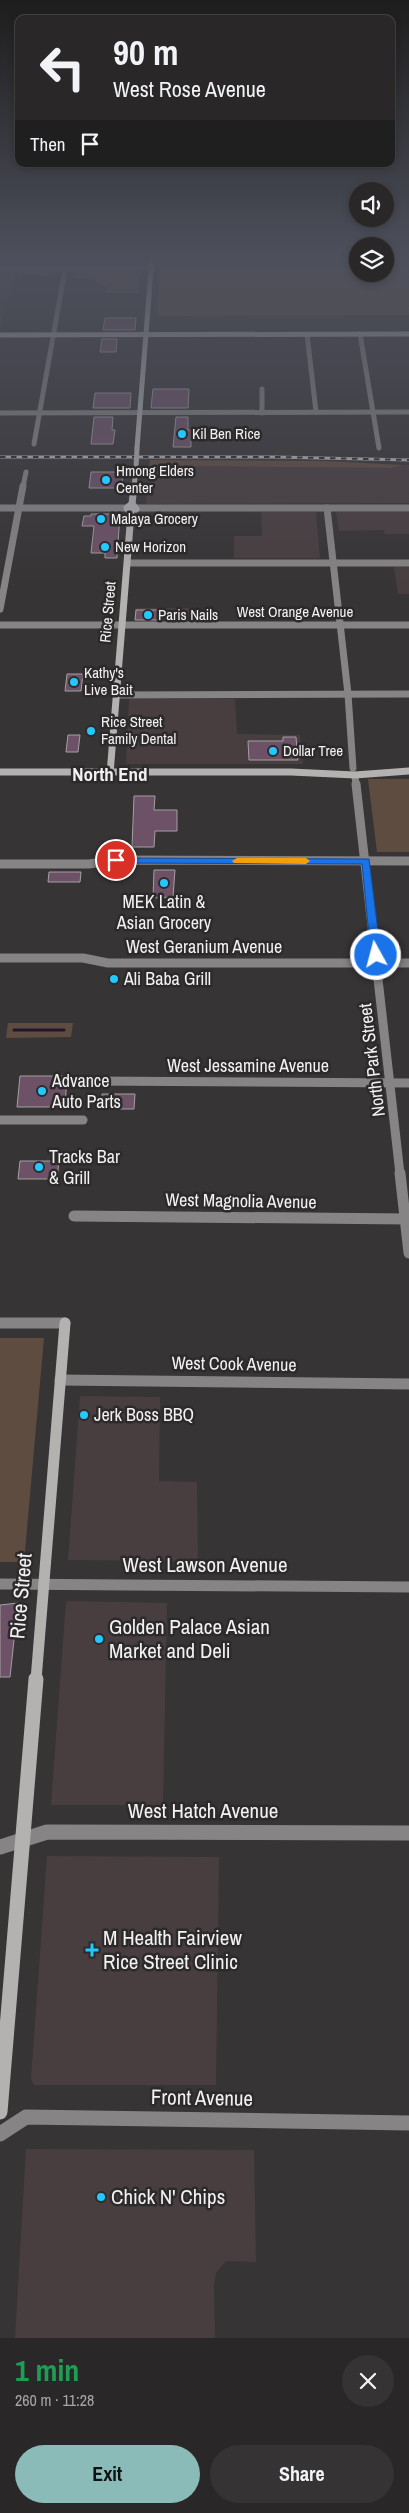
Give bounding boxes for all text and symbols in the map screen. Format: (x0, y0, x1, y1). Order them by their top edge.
text: 90 m (113, 29, 178, 76)
icon: left (30, 35, 95, 100)
text: West Rose Avenue (113, 74, 266, 104)
icon: arrive (76, 130, 104, 158)
text: Then (30, 131, 66, 157)
map controls (349, 182, 394, 282)
button: sound (349, 182, 394, 227)
button: layers (349, 237, 394, 282)
place label: Kil Ben Rice (192, 423, 261, 444)
marker: Kil Ben Rice (176, 428, 188, 440)
place label: Hmong Elders Center (116, 460, 194, 498)
marker: Hmong Elders Center (100, 474, 112, 486)
place label: Malaya Grocery (111, 508, 199, 529)
marker: Malaya Grocery (95, 513, 107, 525)
place label: New Horizon (115, 536, 186, 557)
marker: New Horizon (99, 541, 111, 553)
street label: Rice Street (94, 580, 121, 644)
street label: West Orange Avenue (237, 601, 353, 622)
place label: Paris Nails (158, 604, 218, 625)
marker: Paris Nails (142, 609, 154, 621)
place label: Kathy's Live Bait (84, 662, 133, 700)
marker: Kathy's Live Bait (68, 676, 80, 688)
place label: Rice Street Family Dental (101, 711, 176, 749)
marker: Rice Street Family Dental (85, 725, 97, 737)
place label: Dollar Tree (283, 740, 343, 761)
marker: Dollar Tree (267, 745, 279, 757)
district label: North End (72, 761, 148, 787)
pin (95, 839, 137, 881)
icon: arrive (102, 846, 130, 874)
marker: MEK Latin & Asian Grocery (158, 877, 170, 889)
place label: MEK Latin & Asian Grocery (116, 889, 212, 935)
position arrow (349, 928, 401, 980)
street label: West Geranium Avenue (126, 934, 282, 959)
place label: Ali Baba Grill (123, 966, 211, 991)
marker: Ali Baba Grill (108, 973, 120, 985)
street label: North Park Street (352, 1002, 391, 1118)
street label: West Jessamine Avenue (167, 1053, 329, 1078)
place label: Advance Auto Parts (51, 1068, 121, 1114)
marker: Advance Auto Parts (36, 1085, 48, 1097)
place label: Tracks Bar & Grill (49, 1144, 120, 1190)
marker: Tracks Bar & Grill (33, 1161, 45, 1173)
street label: West Magnolia Avenue (165, 1187, 317, 1214)
street label: West Cook Avenue (171, 1350, 297, 1377)
place label: Jerk Boss BBQ (94, 1402, 194, 1427)
marker: Jerk Boss BBQ (78, 1409, 90, 1421)
street label: West Lawson Avenue (122, 1550, 288, 1579)
street label: Rice Street (2, 1552, 39, 1640)
place label: Golden Palace Asian Market and Deli (109, 1612, 270, 1665)
marker: Golden Palace Asian Market and Deli (93, 1633, 105, 1645)
street label: West Hatch Avenue (128, 1796, 278, 1825)
place label: M Health Fairview Rice Street Clinic (103, 1923, 242, 1976)
marker: M Health Fairview Rice Street Clinic (85, 1943, 99, 1957)
street label: Front Avenue (151, 2082, 253, 2113)
place label: Chick N' Chips (111, 2182, 225, 2211)
marker: Chick N' Chips (95, 2191, 107, 2203)
text: 1 min (15, 2350, 79, 2390)
button: close (342, 2355, 394, 2407)
text: 260 m · 11:28 (15, 2389, 94, 2411)
button: Exit (15, 2445, 200, 2503)
button: Share (210, 2445, 394, 2503)

